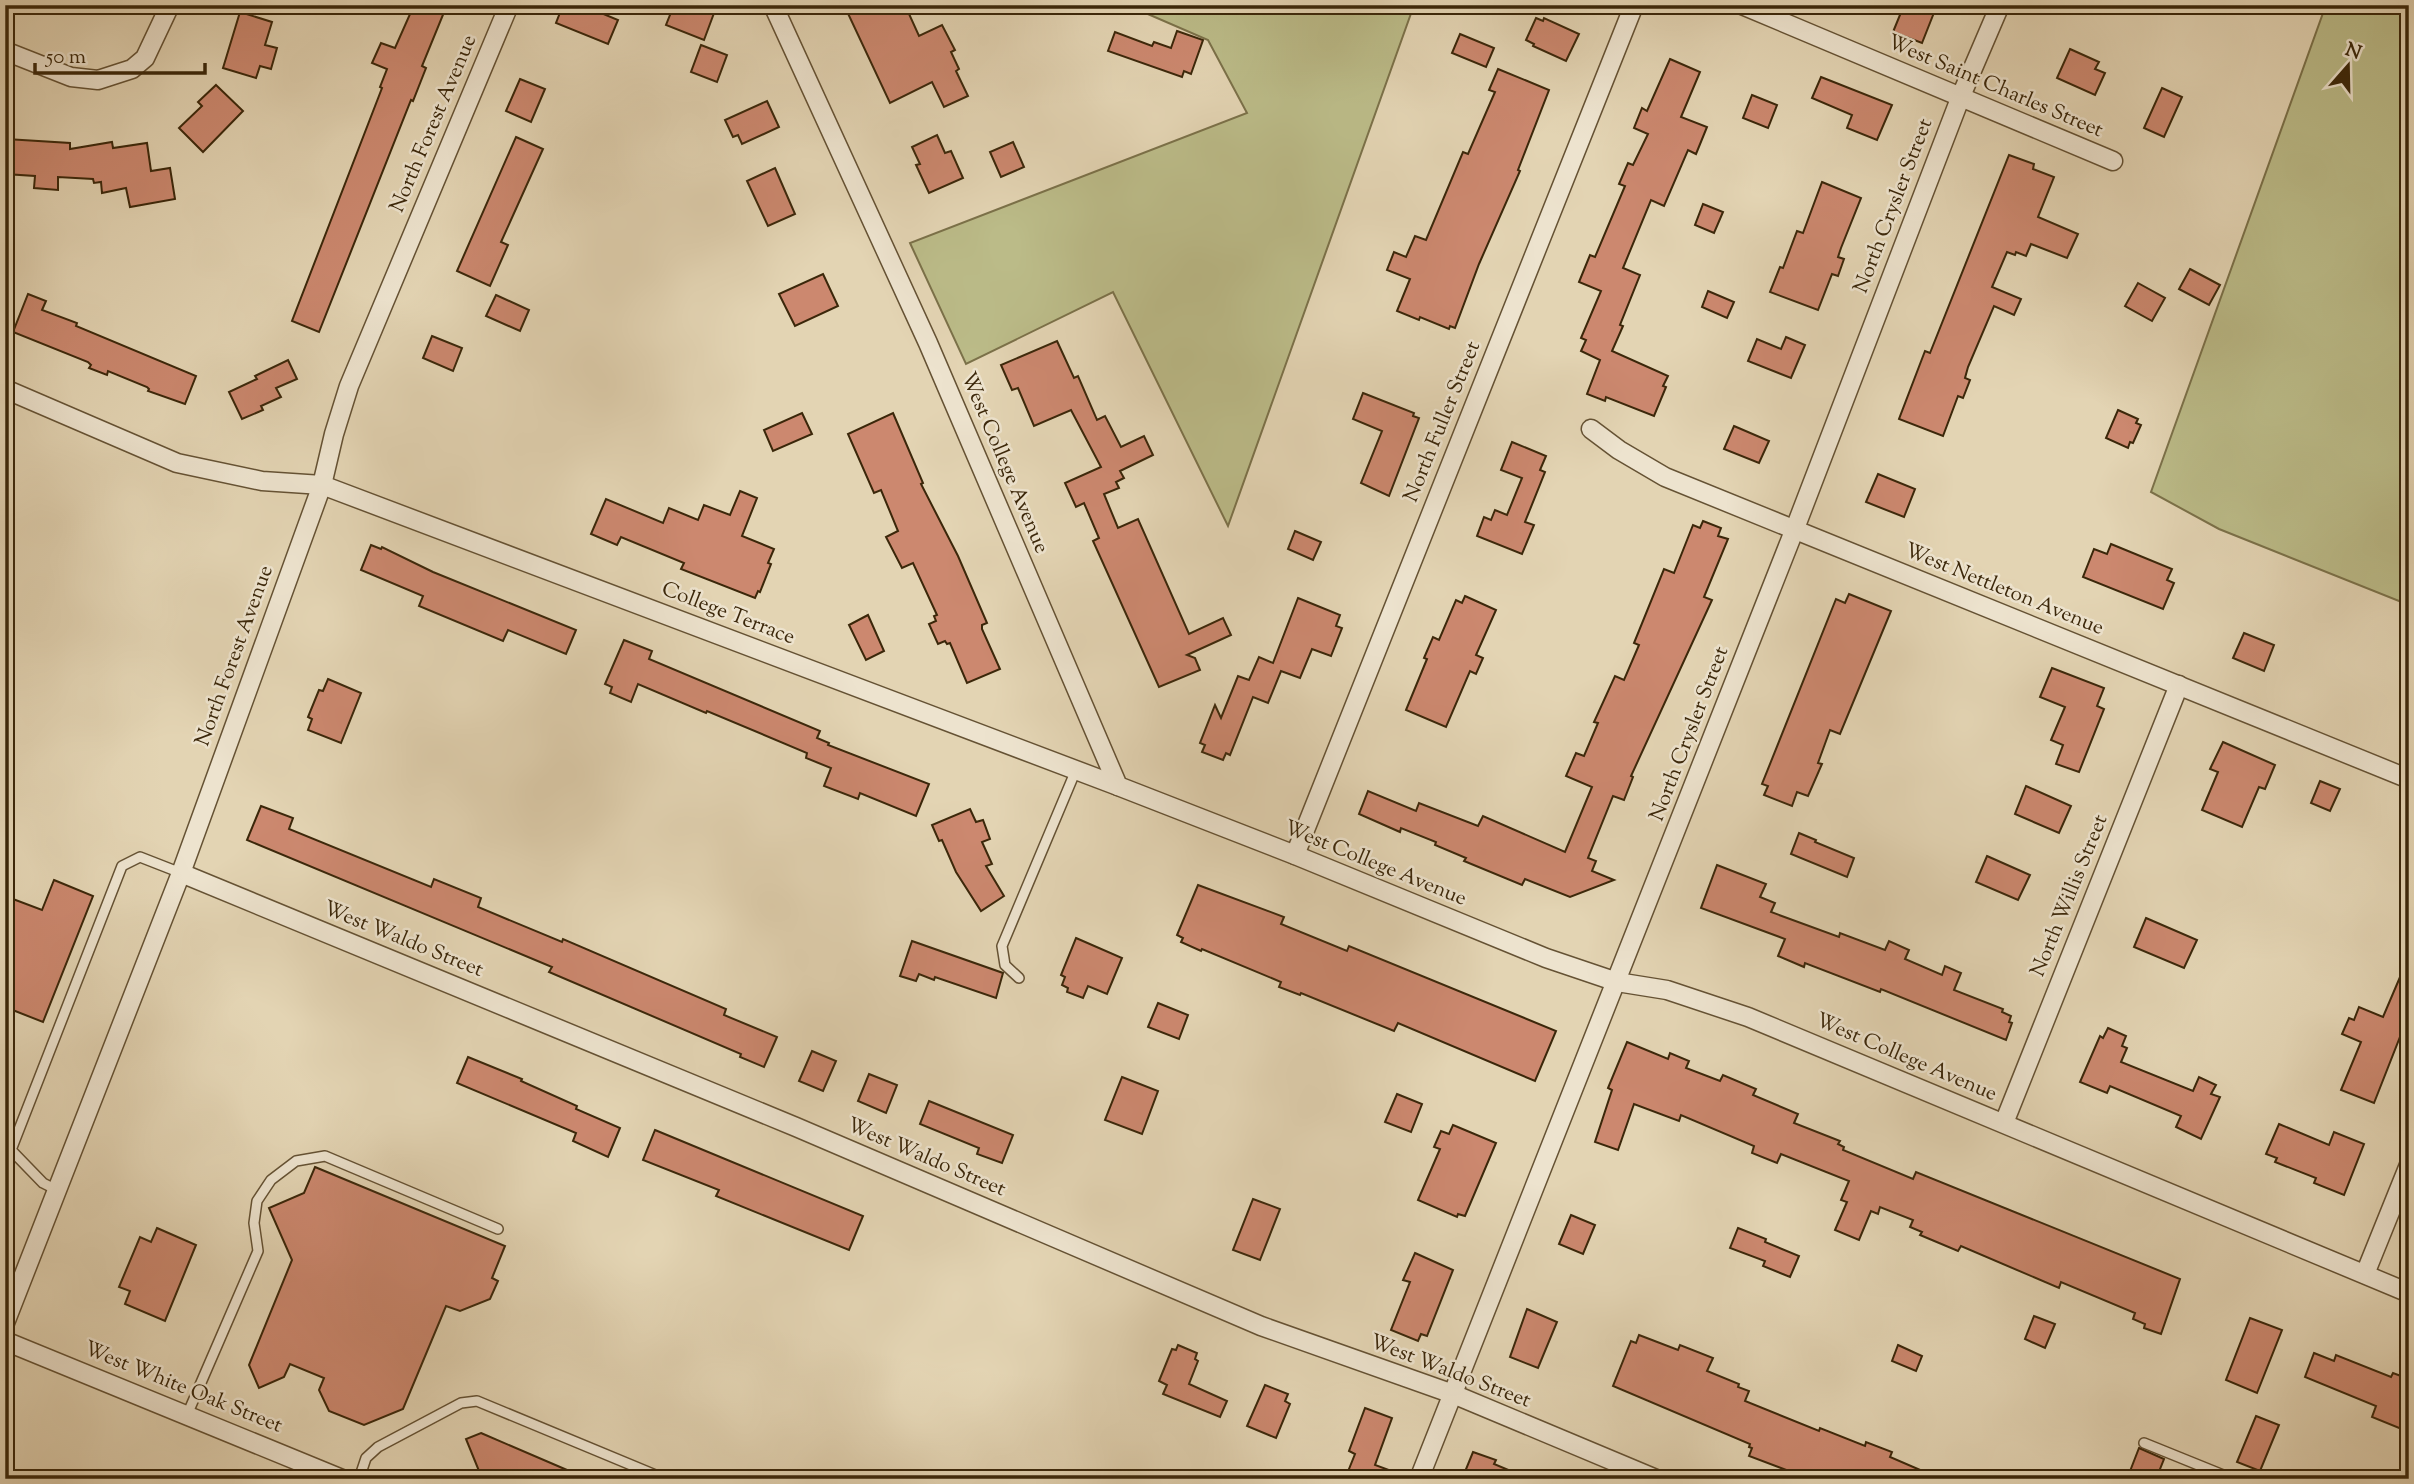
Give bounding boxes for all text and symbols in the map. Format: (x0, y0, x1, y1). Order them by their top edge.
street label: West Saint Charles Street (1882, 28, 2108, 146)
street label: North Forest Avenue (383, 31, 485, 217)
scale bar (35, 32, 205, 76)
north arrow (2312, 32, 2382, 102)
text: N (2341, 37, 2365, 68)
text: 50 m (45, 43, 86, 73)
street label: North Crysler Street (1847, 114, 1941, 298)
street label: North Fuller Street (1397, 337, 1489, 507)
street label: West College Avenue (952, 368, 1056, 558)
street label: West Nettleton Avenue (1900, 536, 2108, 644)
street label: North Forest Avenue (188, 561, 282, 751)
street label: College Terrace (657, 575, 799, 653)
street label: North Crysler Street (1643, 642, 1737, 826)
street label: North Willis Street (2024, 810, 2116, 982)
street label: West College Avenue (1279, 814, 1471, 914)
street label: West Waldo Street (318, 894, 488, 986)
street label: West College Avenue (1811, 1006, 2001, 1110)
street label: West Waldo Street (842, 1111, 1010, 1205)
street label: West Waldo Street (1365, 1327, 1535, 1417)
street label: West White Oak Street (79, 1334, 287, 1442)

